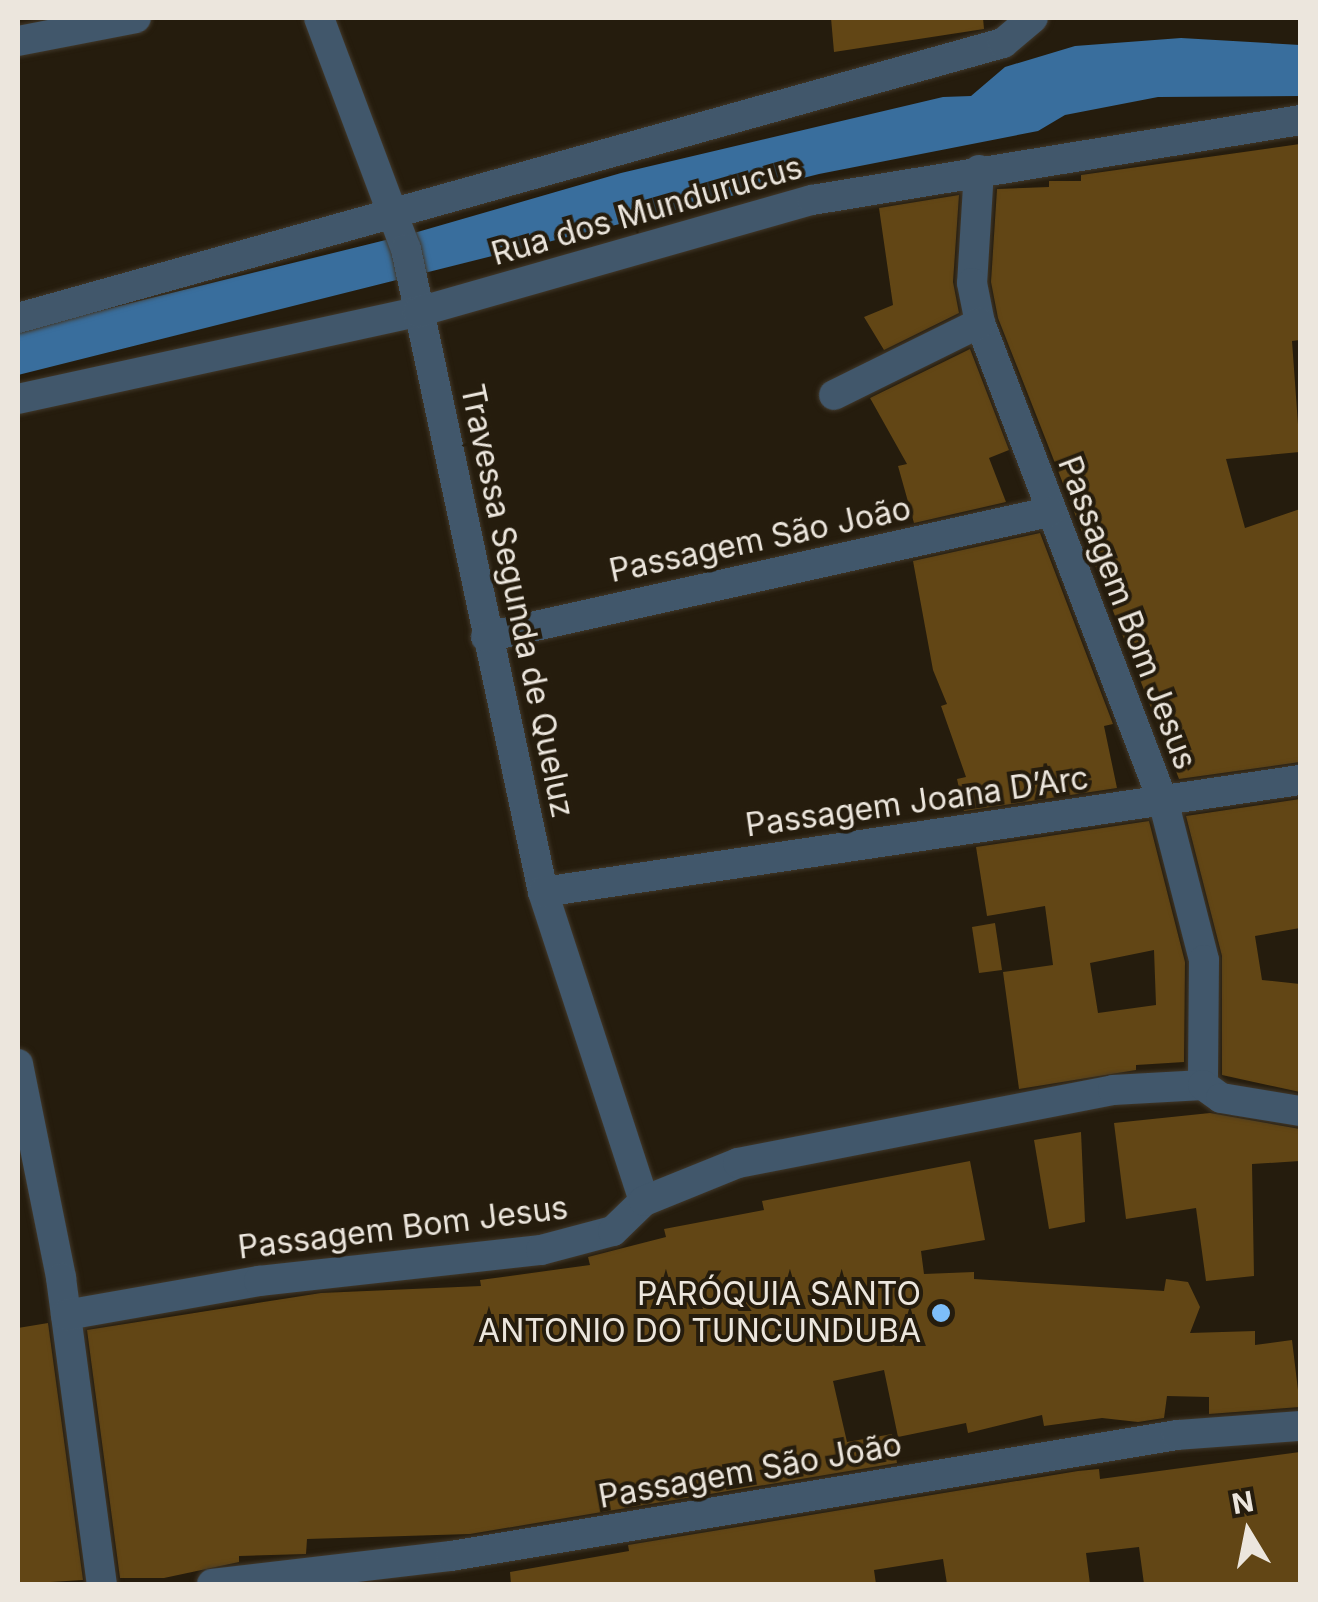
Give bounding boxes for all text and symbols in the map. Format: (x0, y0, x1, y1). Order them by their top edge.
street label: Rua dos Mundurucus (487, 148, 807, 274)
street label: Travessa Segunda de Queluz (452, 381, 582, 821)
street label: Passagem Bom Jesus (1050, 451, 1204, 775)
street label: Passagem São João (606, 489, 914, 591)
street label: Passagem Joana D’Arc (743, 759, 1091, 845)
street label: Passagem Bom Jesus (236, 1189, 570, 1267)
place label: PARÓQUIA SANTO ANTONIO DO TUNCUNDUBA (478, 1276, 921, 1351)
marker: PARÓQUIA SANTO ANTONIO DO TUNCUNDUBA (930, 1302, 952, 1324)
street label: Passagem São João (595, 1425, 905, 1517)
north arrow (1198, 1482, 1298, 1582)
text: N (1229, 1484, 1256, 1521)

